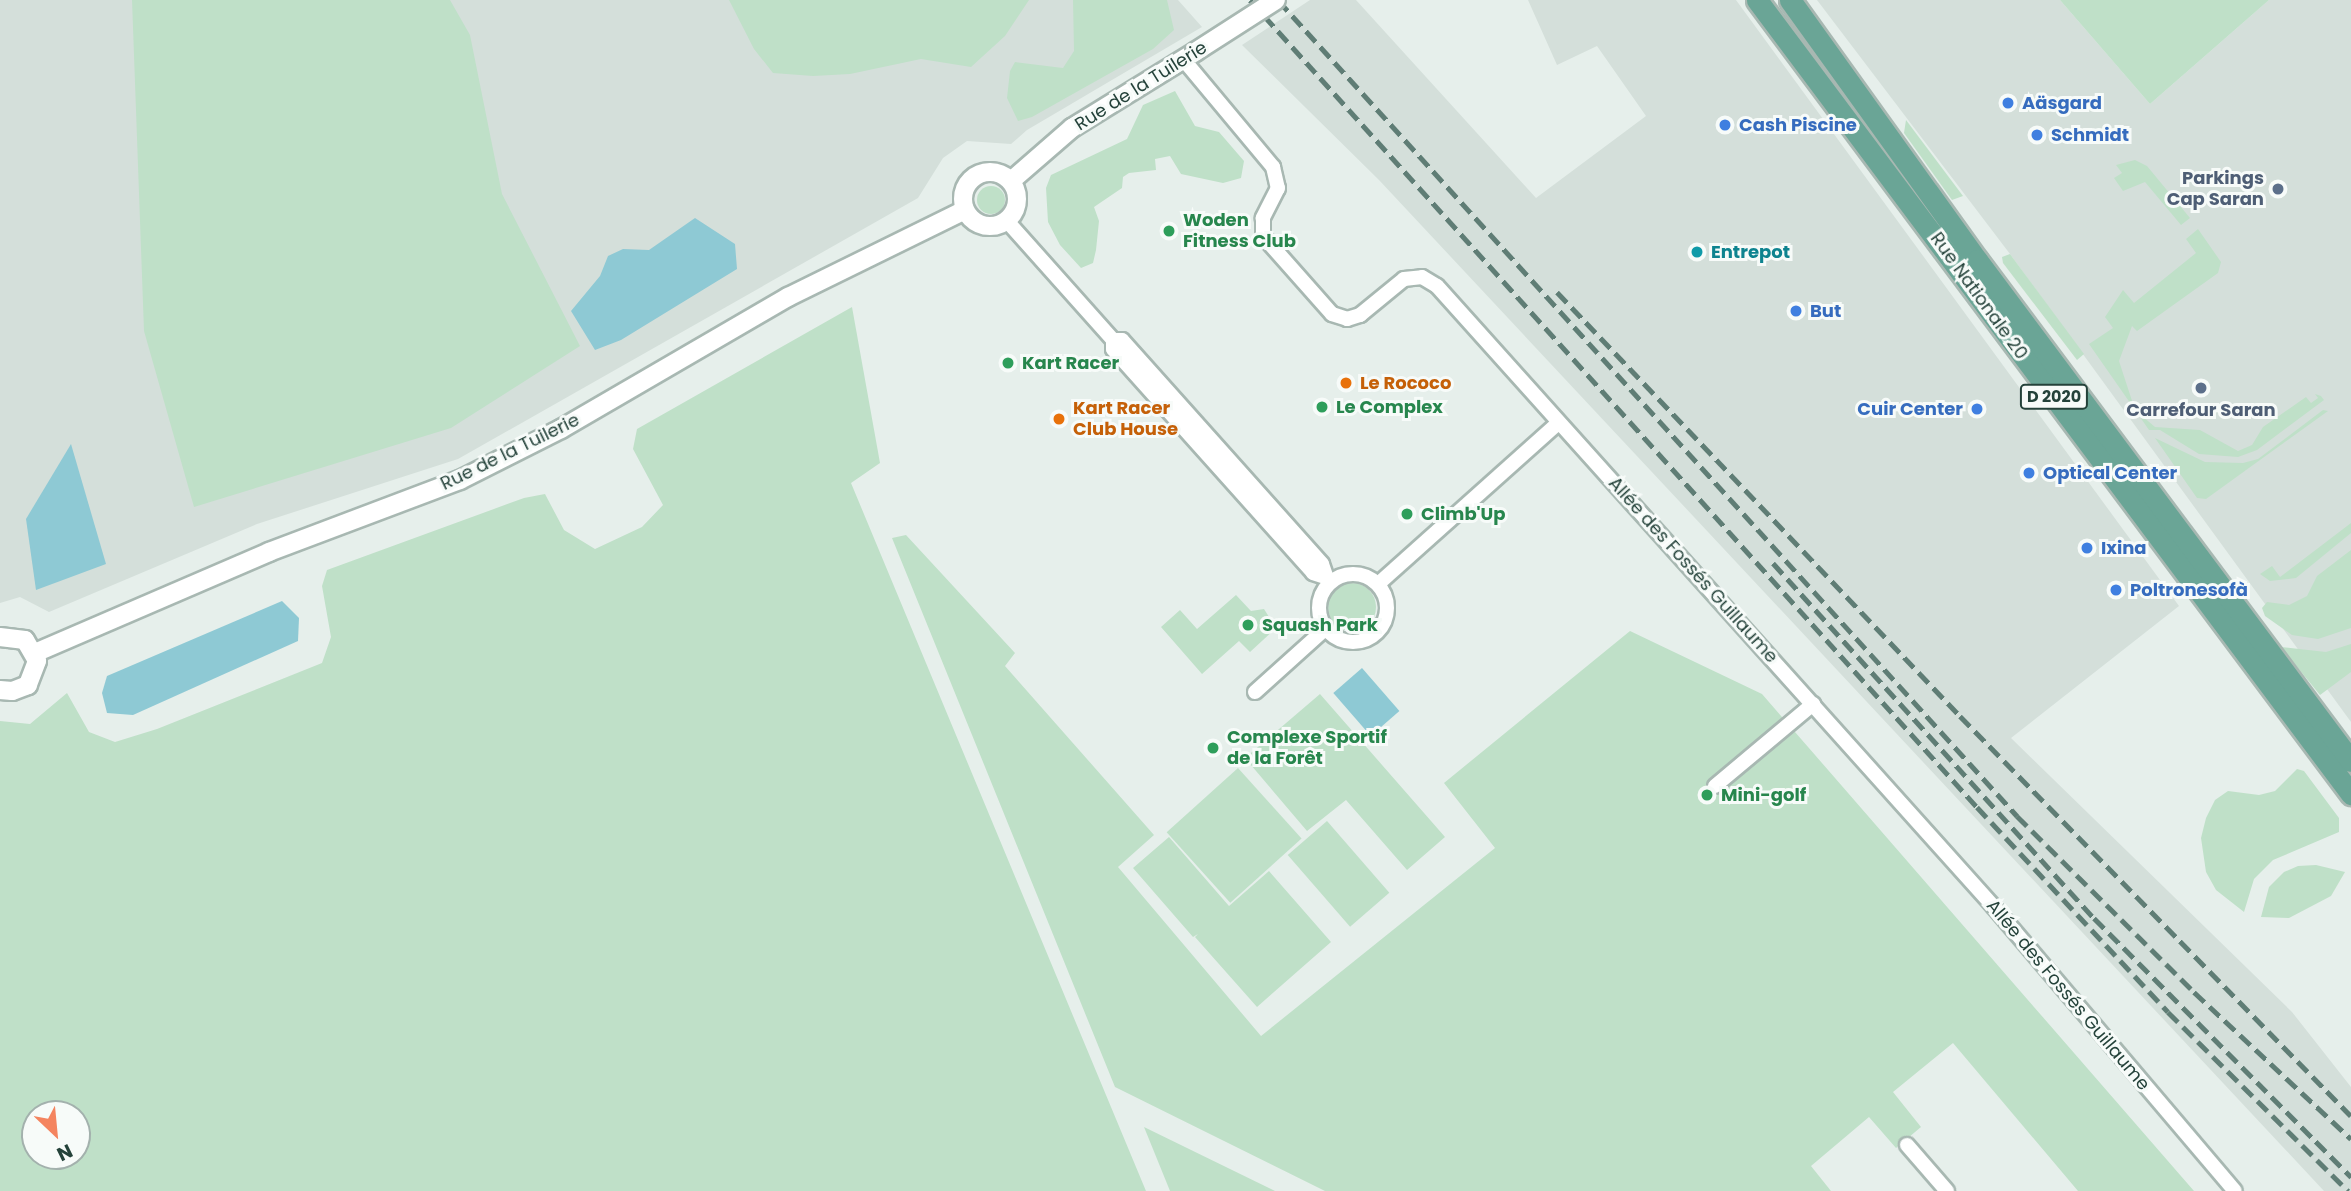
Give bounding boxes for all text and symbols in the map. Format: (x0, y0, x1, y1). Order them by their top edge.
street label: Rue de la Tuilerie (1071, 37, 1211, 135)
place label: Aäsgard (2022, 92, 2102, 114)
marker: Aäsgard (2000, 95, 2016, 111)
place label: Cash Piscine (1739, 114, 1857, 136)
marker: Cash Piscine (1717, 117, 1733, 133)
place label: Schmidt (2051, 124, 2129, 146)
marker: Schmidt (2029, 127, 2045, 143)
place label: Parkings Cap Saran (2167, 168, 2264, 210)
marker: Parkings Cap Saran (2270, 181, 2286, 197)
place label: Woden Fitness Club (1183, 210, 1296, 252)
marker: Woden Fitness Club (1161, 223, 1177, 239)
street label: Rue Nationale 20 (1926, 228, 2032, 364)
place label: Entrepot (1711, 241, 1790, 263)
marker: Entrepot (1689, 244, 1705, 260)
place label: But (1810, 300, 1841, 322)
marker: But (1788, 303, 1804, 319)
place label: Kart Racer (1022, 352, 1119, 374)
marker: Kart Racer (1000, 355, 1016, 371)
place label: Le Rococo (1360, 372, 1451, 394)
marker: Le Rococo (1338, 375, 1354, 391)
marker: Carrefour Saran (2193, 380, 2209, 396)
road number: D 2020 (2019, 384, 2089, 410)
place label: Le Complex (1336, 396, 1443, 418)
place label: Kart Racer Club House (1073, 398, 1178, 440)
place label: Cuir Center (1857, 398, 1963, 420)
marker: Le Complex (1314, 399, 1330, 415)
place label: Carrefour Saran (2126, 399, 2276, 421)
marker: Cuir Center (1969, 401, 1985, 417)
street label: Rue de la Tuilerie (437, 409, 583, 495)
marker: Kart Racer Club House (1051, 411, 1067, 427)
place label: Optical Center (2043, 462, 2177, 484)
marker: Optical Center (2021, 465, 2037, 481)
street label: Allée des Fossés Guillaume (1604, 473, 1782, 667)
place label: Climb'Up (1421, 503, 1506, 525)
marker: Climb'Up (1399, 506, 1415, 522)
place label: Ixina (2101, 537, 2147, 559)
marker: Ixina (2079, 540, 2095, 556)
place label: Poltronesofà (2130, 579, 2248, 601)
marker: Poltronesofà (2108, 582, 2124, 598)
place label: Squash Park (1262, 614, 1378, 636)
marker: Squash Park (1240, 617, 1256, 633)
place label: Complexe Sportif de la Forêt (1227, 727, 1387, 770)
marker: Complexe Sportif de la Forêt (1205, 740, 1221, 756)
place label: Mini-golf (1721, 784, 1806, 806)
marker: Mini-golf (1699, 787, 1715, 803)
street label: Allée des Fossés Guillaume (1982, 895, 2154, 1095)
north arrow (21, 1100, 91, 1170)
text: N (52, 1137, 77, 1168)

